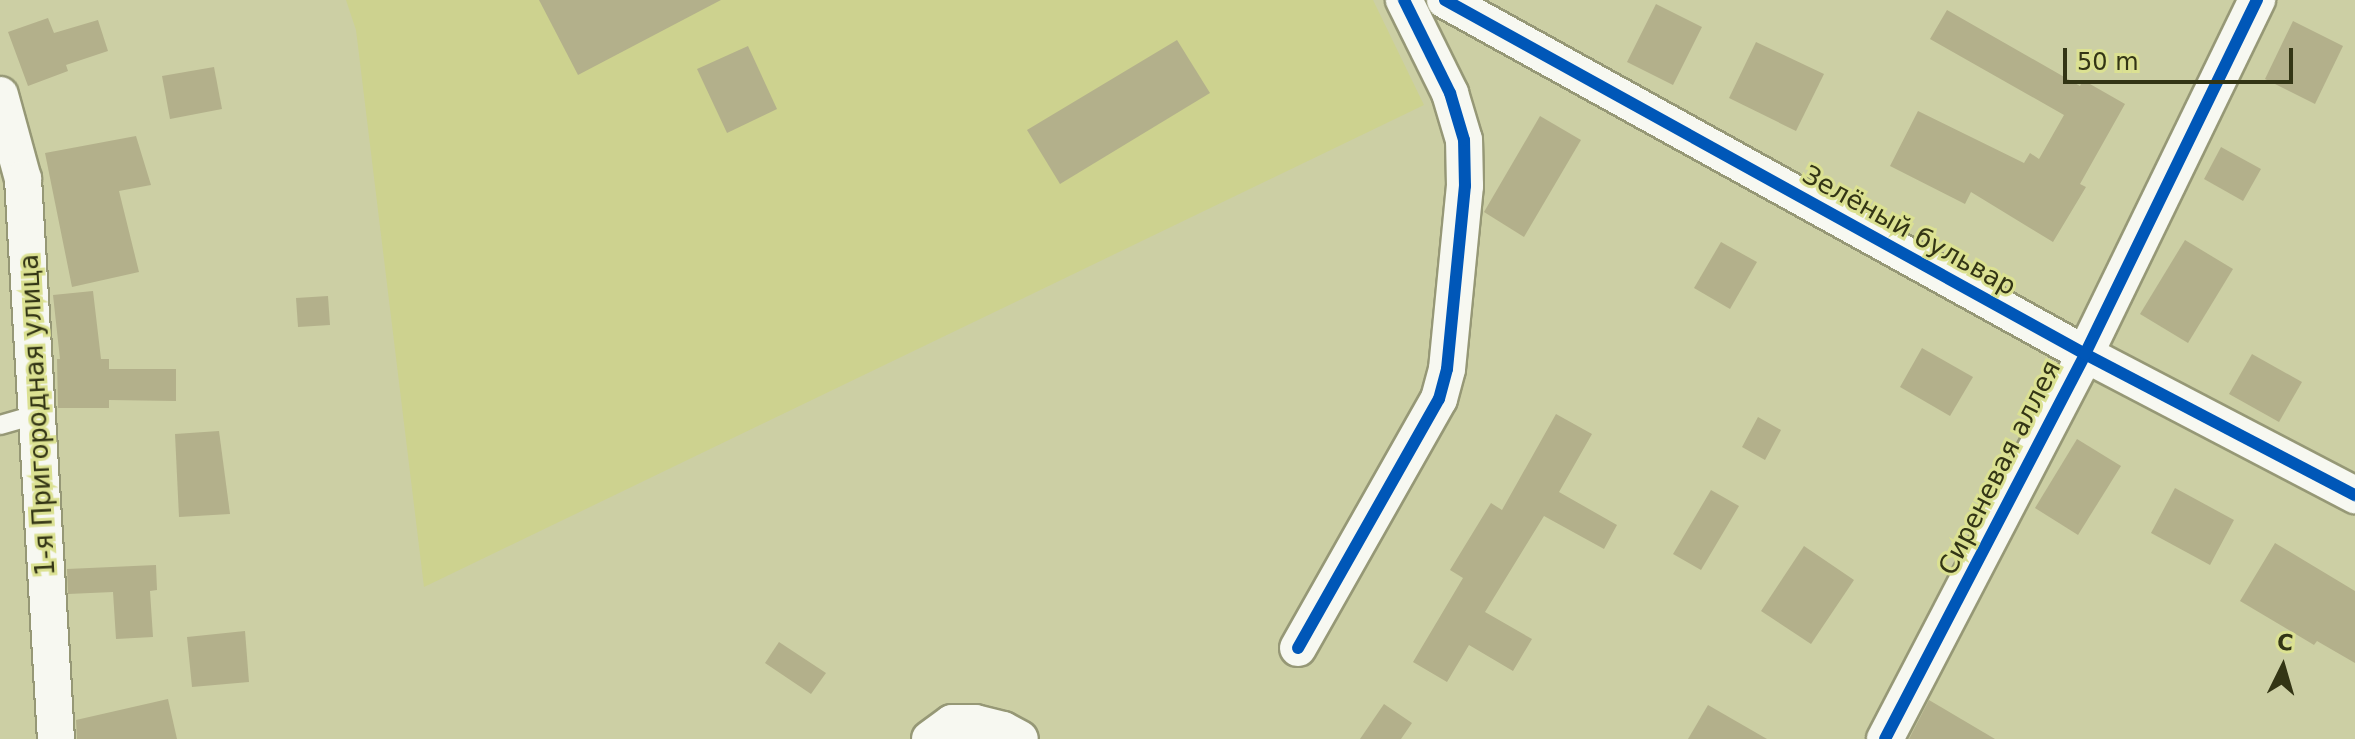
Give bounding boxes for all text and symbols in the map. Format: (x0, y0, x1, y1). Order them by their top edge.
scale bar (2067, 32, 2297, 82)
text: 50 m (2077, 48, 2139, 76)
street label: Зелёный бульвар (1797, 159, 2021, 303)
street label: 1-я Пригородная улица (14, 253, 62, 577)
street label: Сиреневая аллея (1932, 356, 2068, 580)
north arrow (2243, 627, 2323, 707)
text: С (2276, 629, 2294, 656)

